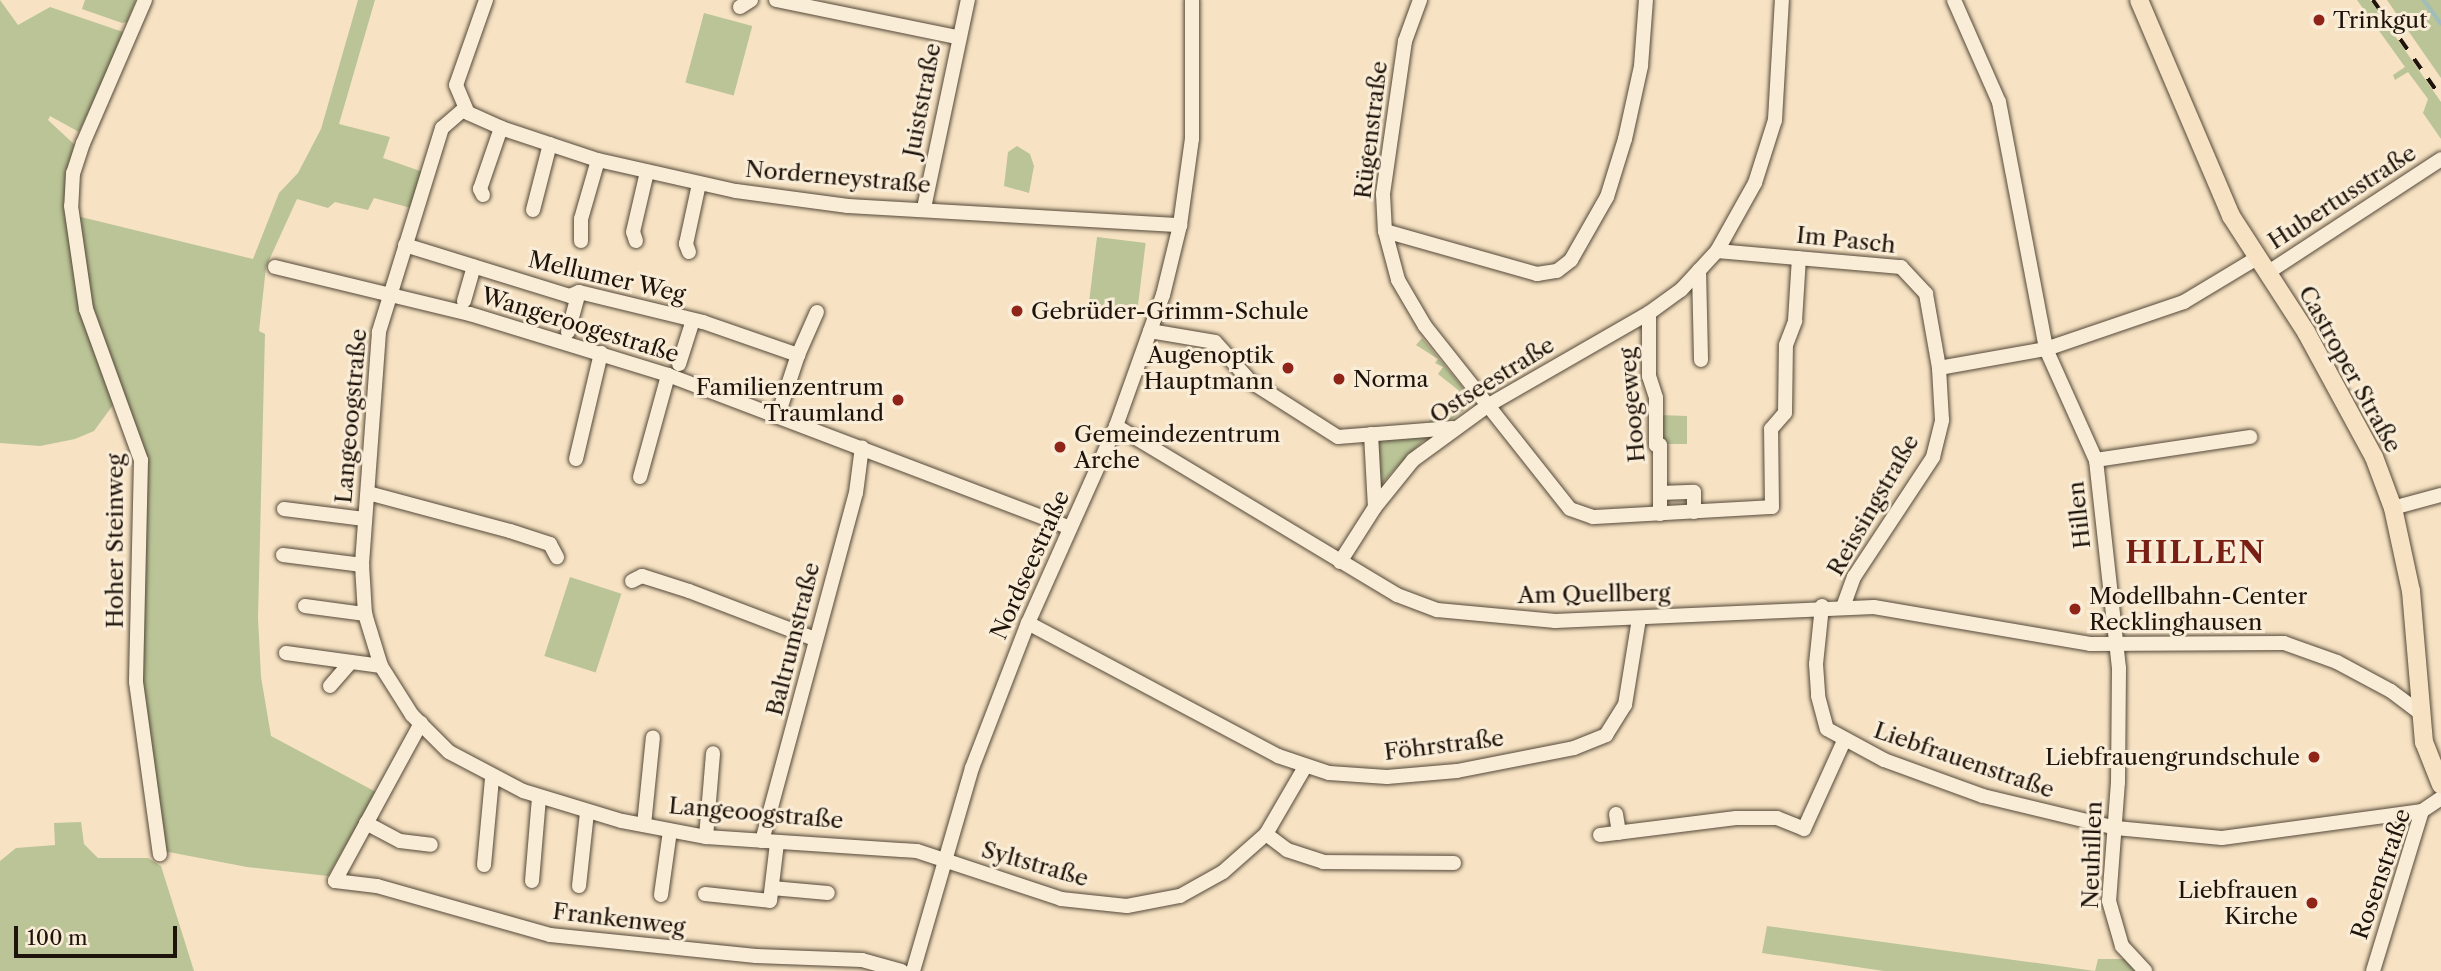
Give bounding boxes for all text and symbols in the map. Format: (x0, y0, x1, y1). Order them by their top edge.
place label: Trinkgut (2333, 6, 2427, 34)
marker: Trinkgut (2311, 12, 2327, 28)
street label: Juiststraße (897, 41, 947, 159)
street label: Rügenstraße (1349, 60, 1393, 200)
street label: Hubertusstraße (2263, 139, 2421, 255)
street label: Norderneystraße (744, 155, 932, 199)
street label: Im Pasch (1795, 221, 1897, 259)
street label: Mellumer Weg (525, 245, 689, 309)
street label: Castroper Straße (2293, 281, 2407, 457)
street label: Wangeroogestraße (478, 282, 682, 368)
place label: Gebrüder-Grimm-Schule (1031, 297, 1309, 325)
marker: Gebrüder-Grimm-Schule (1009, 303, 1025, 319)
street label: Langeoogstraße (330, 327, 372, 505)
street label: Ostseestraße (1425, 331, 1559, 429)
place label: Augenoptik Hauptmann (1144, 341, 1274, 395)
street label: Hoogeweg (1613, 346, 1651, 464)
marker: Augenoptik Hauptmann (1280, 360, 1296, 376)
place label: Norma (1353, 365, 1429, 393)
marker: Norma (1331, 371, 1347, 387)
place label: Familienzentrum Traumland (696, 373, 884, 427)
marker: Familienzentrum Traumland (890, 392, 906, 408)
place label: Gemeindezentrum Arche (1074, 420, 1281, 474)
street label: Reissingstraße (1821, 429, 1925, 581)
marker: Gemeindezentrum Arche (1052, 439, 1068, 455)
street label: Hoher Steinweg (101, 453, 129, 629)
street label: Hillen (2062, 480, 2096, 550)
street label: Nordseestraße (985, 486, 1075, 644)
district label: HILLEN (2126, 535, 2266, 571)
street label: Baltrumstraße (761, 559, 825, 719)
street label: Am Quellberg (1517, 579, 1671, 609)
place label: Modellbahn-Center Recklinghausen (2089, 582, 2307, 636)
marker: Modellbahn-Center Recklinghausen (2067, 601, 2083, 617)
street label: Liebfrauenstraße (1870, 716, 2058, 804)
street label: Föhrstraße (1382, 724, 1506, 766)
place label: Liebfrauengrundschule (2045, 743, 2300, 771)
marker: Liebfrauengrundschule (2306, 749, 2322, 765)
street label: Langeoogstraße (667, 792, 845, 834)
street label: Neuhillen (2076, 801, 2108, 909)
street label: Rosenstraße (2346, 805, 2416, 943)
street label: Syltstraße (978, 836, 1092, 892)
place label: Liebfrauen Kirche (2178, 876, 2298, 930)
marker: Liebfrauen Kirche (2304, 895, 2320, 911)
street label: Frankenweg (551, 897, 687, 941)
scale bar (18, 912, 180, 956)
text: 100 m (27, 925, 88, 950)

